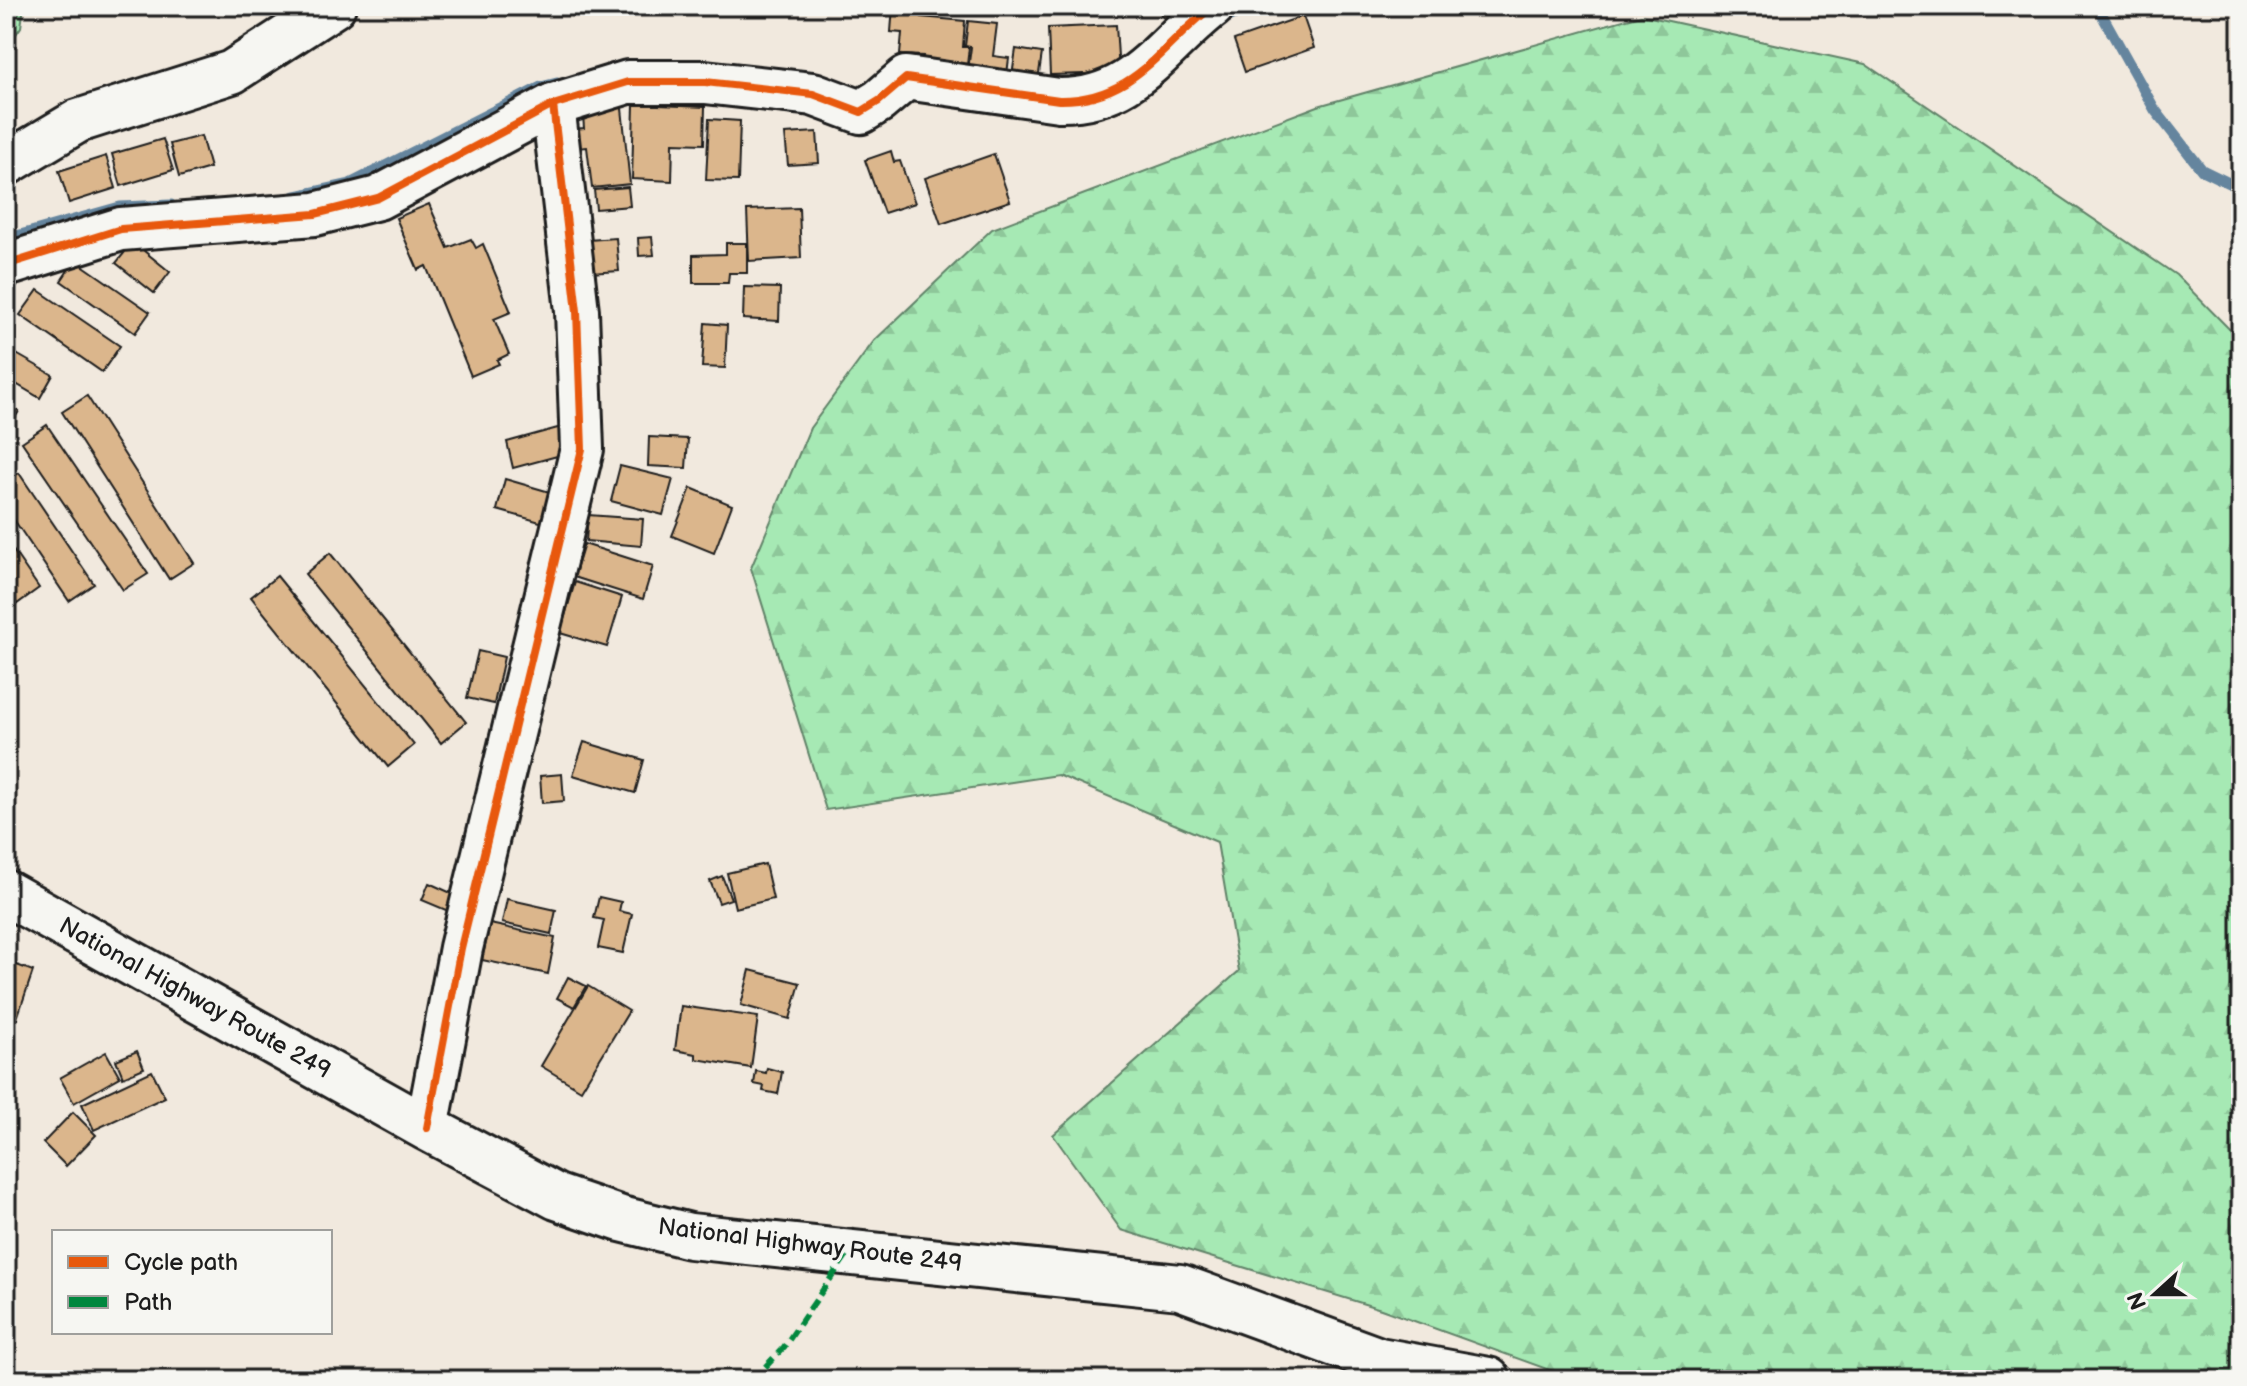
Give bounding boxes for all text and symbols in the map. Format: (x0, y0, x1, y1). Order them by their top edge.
street label: National Highway Route 249 (54, 911, 336, 1085)
street label: National Highway Route 249 (656, 1212, 964, 1278)
legend (52, 1230, 332, 1334)
text: Cycle path (124, 1248, 238, 1277)
north arrow (2115, 1254, 2195, 1334)
text: Path (124, 1288, 172, 1317)
text: N (2122, 1288, 2153, 1313)

